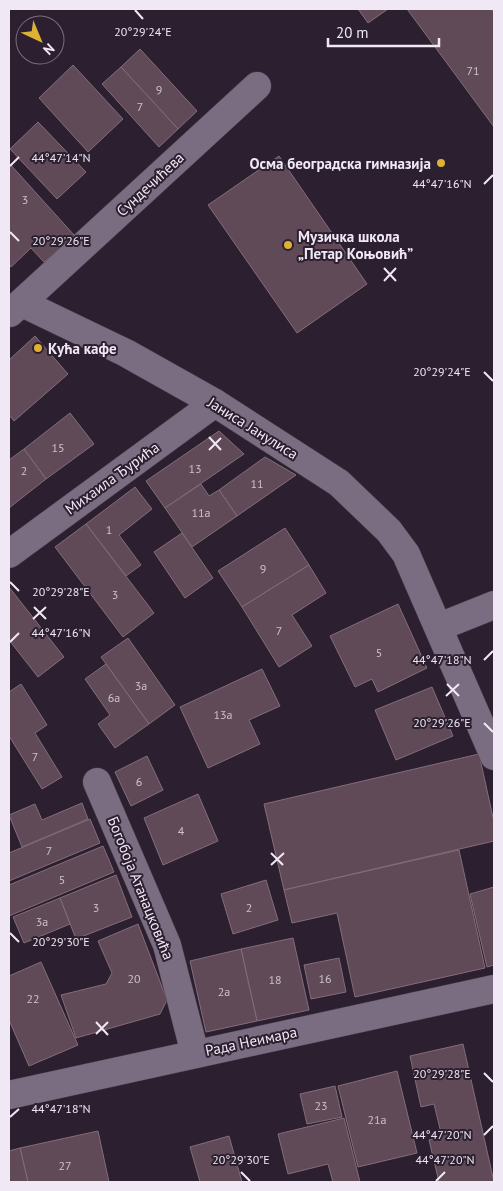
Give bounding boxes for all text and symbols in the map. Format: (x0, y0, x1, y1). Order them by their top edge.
north arrow (15, 15, 65, 65)
scale bar (328, 15, 439, 47)
text: 20 m (336, 23, 369, 42)
text: 20°29'24"E (114, 24, 172, 39)
text: N (39, 40, 59, 59)
house number: 71 (466, 63, 480, 78)
house number: 9 (156, 82, 162, 97)
house number: 7 (137, 99, 143, 114)
street label: Сундечићева (112, 148, 188, 220)
text: 44°47'14"N (31, 150, 91, 165)
place label: Осма београдска гимназија (249, 154, 431, 173)
marker: Осма београдска гимназија (435, 157, 447, 169)
text: 44°47'16"N (412, 176, 472, 191)
house number: 3 (22, 192, 28, 207)
place label: Музичка школа „Петар Коњовић” (298, 227, 413, 263)
text: 20°29'26"E (32, 233, 90, 248)
marker: Музичка школа „Петар Коњовић” (282, 239, 294, 251)
place label: Кућа кафе (48, 339, 117, 358)
marker: Кућа кафе (32, 342, 44, 354)
text: 20°29'24"E (413, 364, 471, 379)
street label: Јаниса Јанулиса (203, 392, 302, 463)
street label: Михаила Ђурића (61, 437, 163, 519)
house number: 15 (51, 440, 65, 455)
house number: 13 (188, 461, 202, 476)
house number: 2 (21, 463, 27, 478)
house number: 11 (250, 476, 264, 491)
house number: 11a (191, 505, 211, 520)
house number: 1 (106, 522, 112, 537)
house number: 9 (260, 561, 266, 576)
text: 20°29'28"E (32, 584, 90, 599)
house number: 3 (112, 587, 118, 602)
house number: 7 (276, 623, 282, 638)
text: 44°47'16"N (31, 625, 91, 640)
house number: 5 (376, 645, 382, 660)
text: 44°47'18"N (412, 652, 472, 667)
house number: 3a (135, 678, 147, 693)
house number: 6a (108, 690, 120, 705)
house number: 13a (213, 707, 233, 722)
text: 20°29'26"E (413, 715, 471, 730)
house number: 7 (32, 749, 38, 764)
house number: 6 (136, 774, 142, 789)
street label: Богобоја Атанацковића (104, 814, 178, 962)
house number: 4 (178, 823, 185, 838)
house number: 7 (46, 843, 52, 858)
house number: 5 (59, 872, 65, 887)
house number: 3 (93, 900, 99, 915)
house number: 2 (246, 900, 252, 915)
house number: 3a (36, 914, 48, 929)
text: 20°29'30"E (32, 934, 90, 949)
house number: 20 (127, 971, 141, 986)
house number: 16 (318, 971, 332, 986)
house number: 18 (268, 972, 282, 987)
house number: 2a (218, 984, 230, 999)
house number: 22 (26, 991, 40, 1006)
street label: Рада Неимара (203, 1022, 299, 1060)
text: 20°29'28"E (413, 1066, 471, 1081)
house number: 23 (314, 1098, 328, 1113)
text: 44°47'18"N (31, 1101, 91, 1116)
house number: 21a (367, 1112, 387, 1127)
text: 44°47'20"N (412, 1127, 472, 1142)
text: 20°29'30"E (212, 1152, 270, 1167)
text: 44°47'20"N (415, 1152, 475, 1167)
house number: 27 (58, 1158, 72, 1173)

